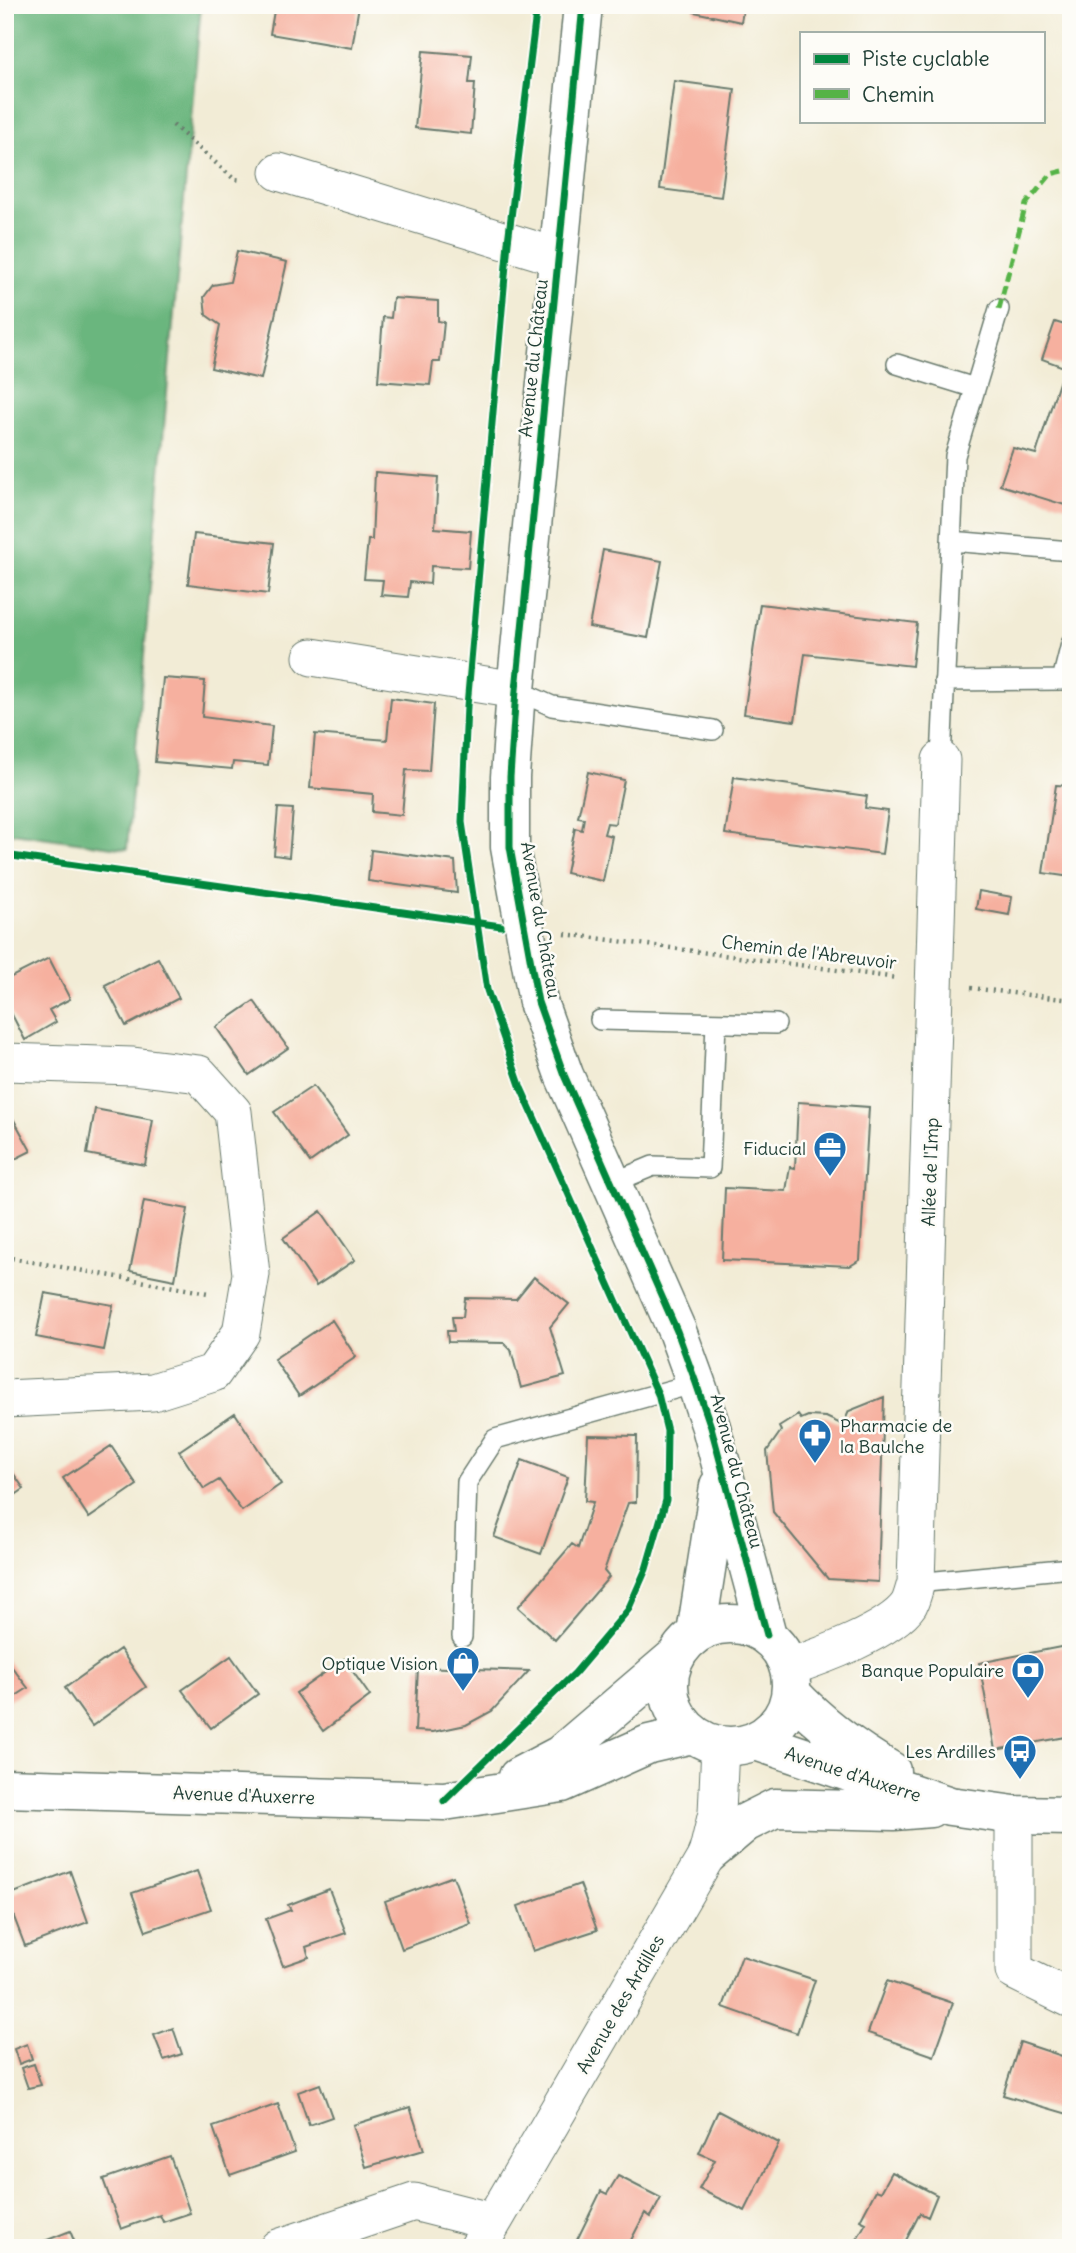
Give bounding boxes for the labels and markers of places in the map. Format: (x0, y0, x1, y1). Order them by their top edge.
office icon: Fiducial (811, 1129, 849, 1178)
place label: Fiducial (743, 1137, 806, 1160)
place label: Pharmacie de la Baulche (840, 1414, 952, 1458)
pharmacy icon: Pharmacie de la Baulche (796, 1416, 834, 1465)
shop icon: Optique Vision (444, 1644, 482, 1693)
bank icon: Banque Populaire (1009, 1651, 1047, 1700)
place label: Optique Vision (321, 1652, 438, 1675)
place label: Banque Populaire (861, 1659, 1004, 1682)
bus stop icon: Les Ardilles (1001, 1732, 1039, 1781)
place label: Les Ardilles (905, 1740, 996, 1763)

